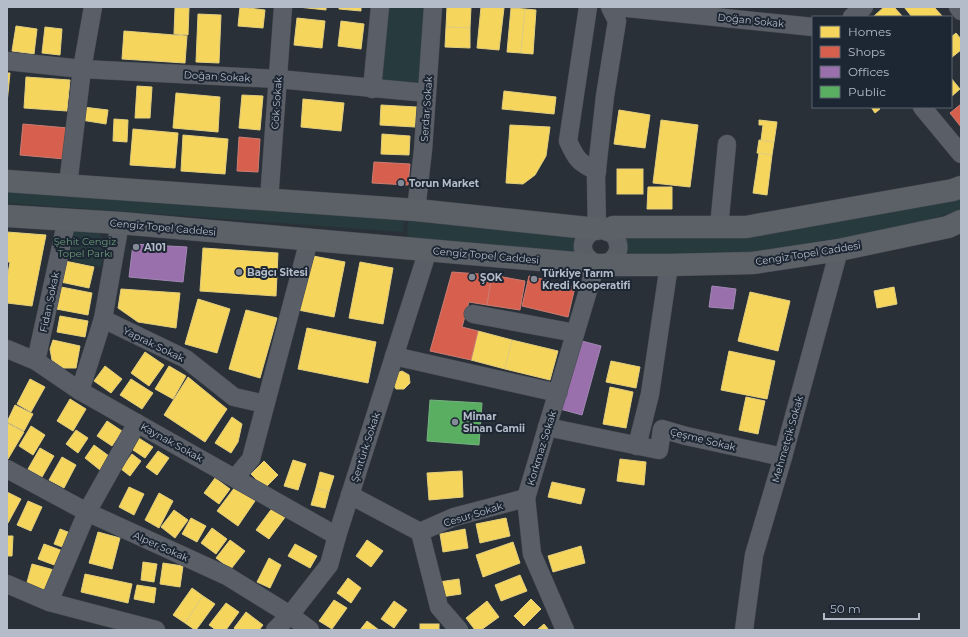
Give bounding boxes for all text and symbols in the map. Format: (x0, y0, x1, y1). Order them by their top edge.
street label: Doğan Sokak (717, 11, 785, 30)
legend (812, 16, 952, 108)
text: Homes (848, 24, 891, 39)
text: Shops (848, 44, 885, 59)
text: Offices (848, 64, 889, 79)
street label: Doğan Sokak (183, 68, 251, 85)
street label: Gök Sokak (268, 76, 285, 130)
street label: Serdar Sokak (418, 76, 435, 142)
text: Public (848, 84, 886, 99)
place label: Torun Market (409, 177, 480, 190)
marker: Torun Market (396, 178, 406, 188)
street label: Cengiz Topel Caddesi (109, 216, 217, 239)
park label: Şehit Cengiz Topel Parkı (54, 235, 116, 260)
street label: Cengiz Topel Caddesi (754, 239, 862, 268)
place label: A101 (143, 241, 166, 254)
marker: A101 (131, 242, 141, 252)
street label: Cengiz Topel Caddesi (432, 244, 540, 267)
place label: Bağcı Sitesi (247, 266, 308, 279)
marker: Bağcı Sitesi (234, 267, 244, 277)
place label: Türkiye Tarım Kredi Kooperatifi (542, 267, 631, 292)
street label: Fidan Sokak (37, 271, 62, 333)
place label: ŞOK (480, 271, 503, 284)
marker: ŞOK (467, 272, 477, 282)
marker: Türkiye Tarım Kredi Kooperatifi (529, 274, 539, 284)
street label: Yaprak Sokak (121, 324, 187, 365)
street label: Mehmetçik Sokak (769, 394, 806, 484)
street label: Korkmaz Sokak (524, 409, 559, 487)
place label: Mimar Sinan Camii (463, 410, 525, 435)
street label: Şentürk Sokak (348, 411, 383, 484)
marker: Mimar Sinan Camii (450, 417, 460, 427)
street label: Kaynak Sokak (138, 420, 205, 465)
street label: Çeşme Sokak (669, 425, 737, 454)
street label: Cesur Sokak (442, 499, 504, 530)
street label: Alper Sokak (131, 528, 191, 564)
scale bar (824, 595, 919, 621)
text: 50 m (830, 601, 861, 616)

